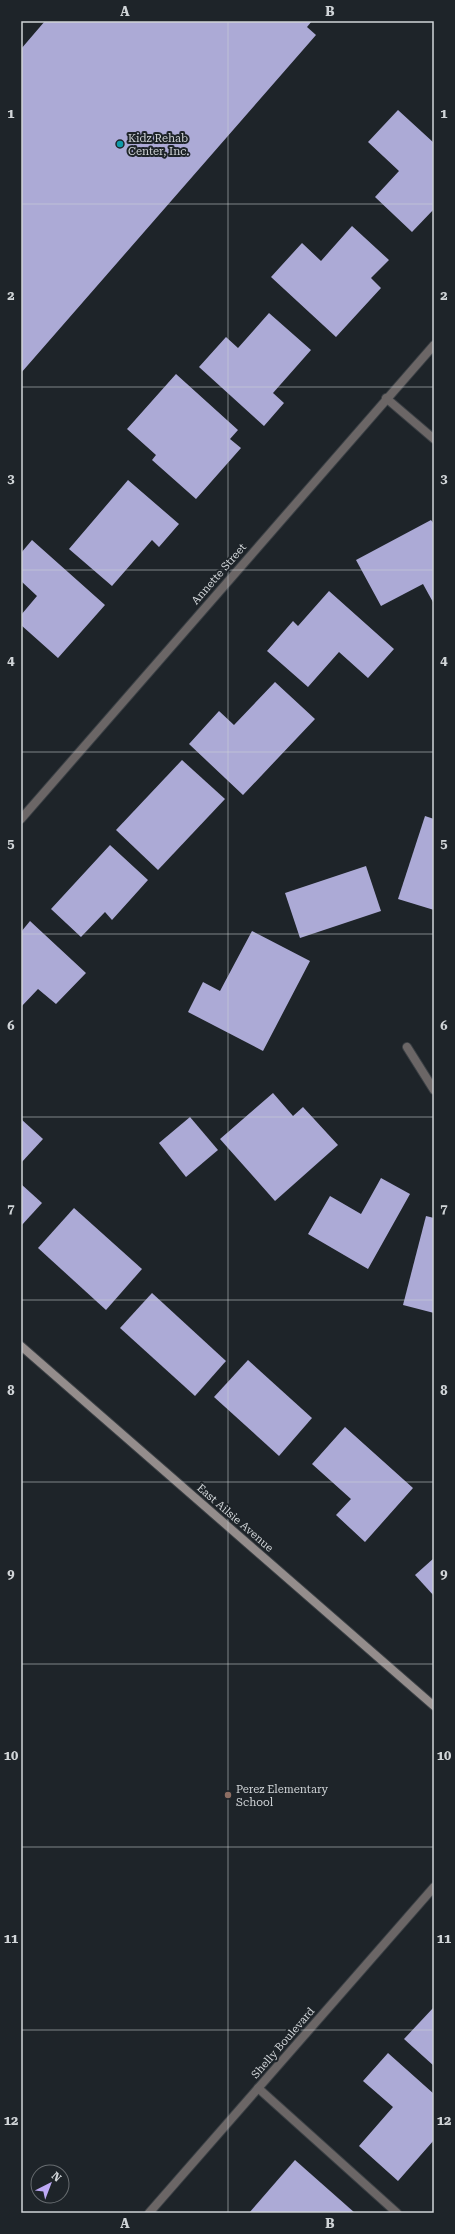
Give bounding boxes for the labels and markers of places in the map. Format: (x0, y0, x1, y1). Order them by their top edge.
place label: Kidz Rehab Center, Inc. (128, 132, 189, 158)
marker: Kidz Rehab Center, Inc. (115, 139, 125, 149)
place label: Perez Elementary School (236, 1783, 329, 1809)
marker: Perez Elementary School (223, 1790, 233, 1800)

